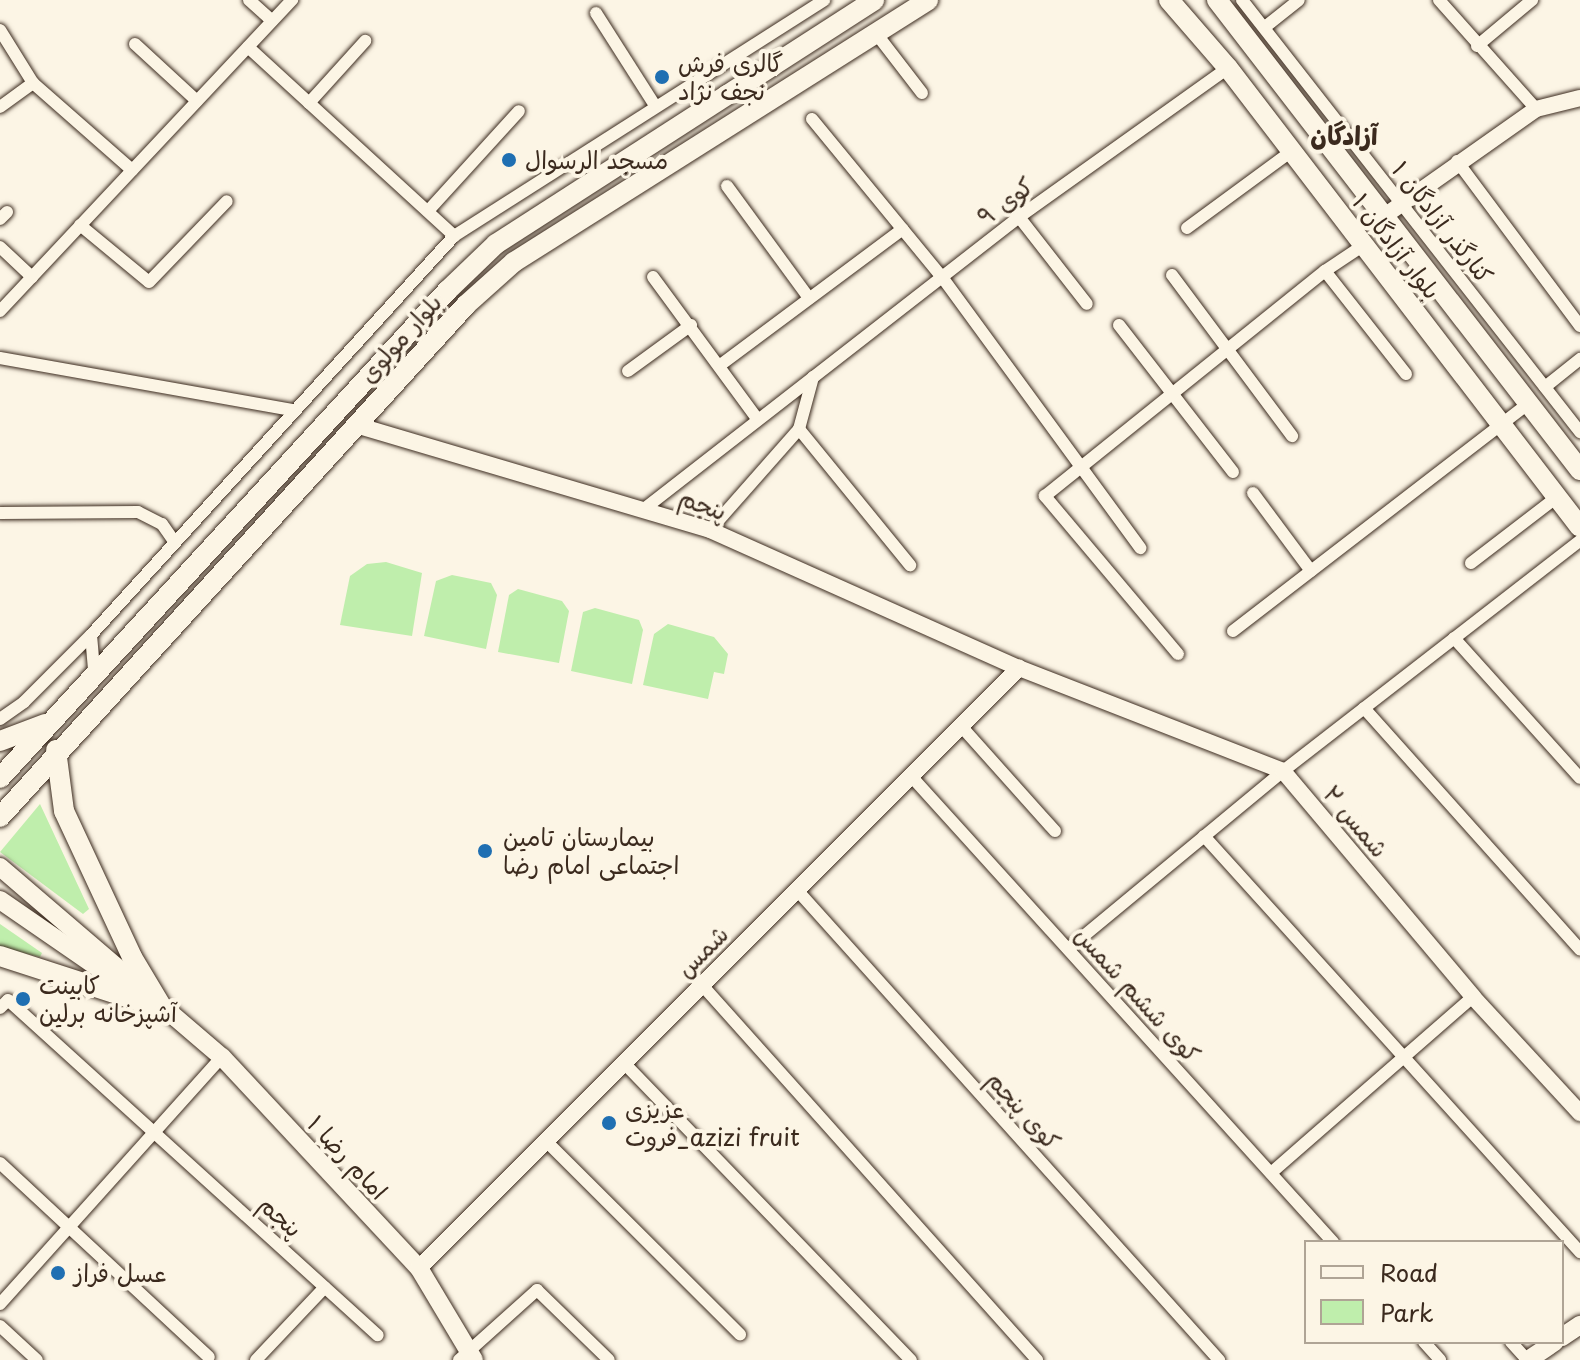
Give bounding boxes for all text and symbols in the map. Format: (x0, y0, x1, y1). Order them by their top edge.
place label: گالری فرش نجف نژاد (678, 49, 783, 105)
marker: گالری فرش نجف نژاد (653, 68, 671, 86)
district label: آزادگان (1310, 119, 1378, 151)
place label: مسجد الرسوال (525, 146, 668, 174)
marker: مسجد الرسوال (500, 151, 518, 169)
street label: کنارگذر آزادگان ۱ (1386, 155, 1500, 289)
street label: کوی ۹ (971, 171, 1039, 231)
street label: بلوار آزادگان ۱ (1347, 187, 1447, 305)
street label: بلوار مولوی (353, 288, 447, 388)
street label: پنجم (675, 482, 731, 526)
street label: شمس ۲ (1318, 779, 1394, 863)
place label: بیمارستان تامین اجتماعی امام رضا (503, 823, 679, 879)
marker: بیمارستان تامین اجتماعی امام رضا (474, 840, 496, 862)
street label: شمس (670, 919, 734, 983)
street label: کوی ششم شمس (1070, 920, 1206, 1068)
place label: کابینت آشپزخانه برلین (39, 971, 177, 1027)
marker: کابینت آشپزخانه برلین (14, 990, 32, 1008)
street label: کوی پنجم (981, 1065, 1067, 1155)
place label: عزیزی فروت_azizi fruit (625, 1095, 800, 1151)
street label: امام رضا ۱ (302, 1109, 394, 1205)
marker: عزیزی فروت_azizi fruit (600, 1114, 618, 1132)
street label: پنجم (253, 1189, 309, 1243)
legend (1304, 1240, 1564, 1344)
text: Road (1380, 1254, 1438, 1290)
place label: عسل فراز (74, 1259, 167, 1287)
marker: عسل فراز (49, 1264, 67, 1282)
text: Park (1380, 1294, 1434, 1330)

